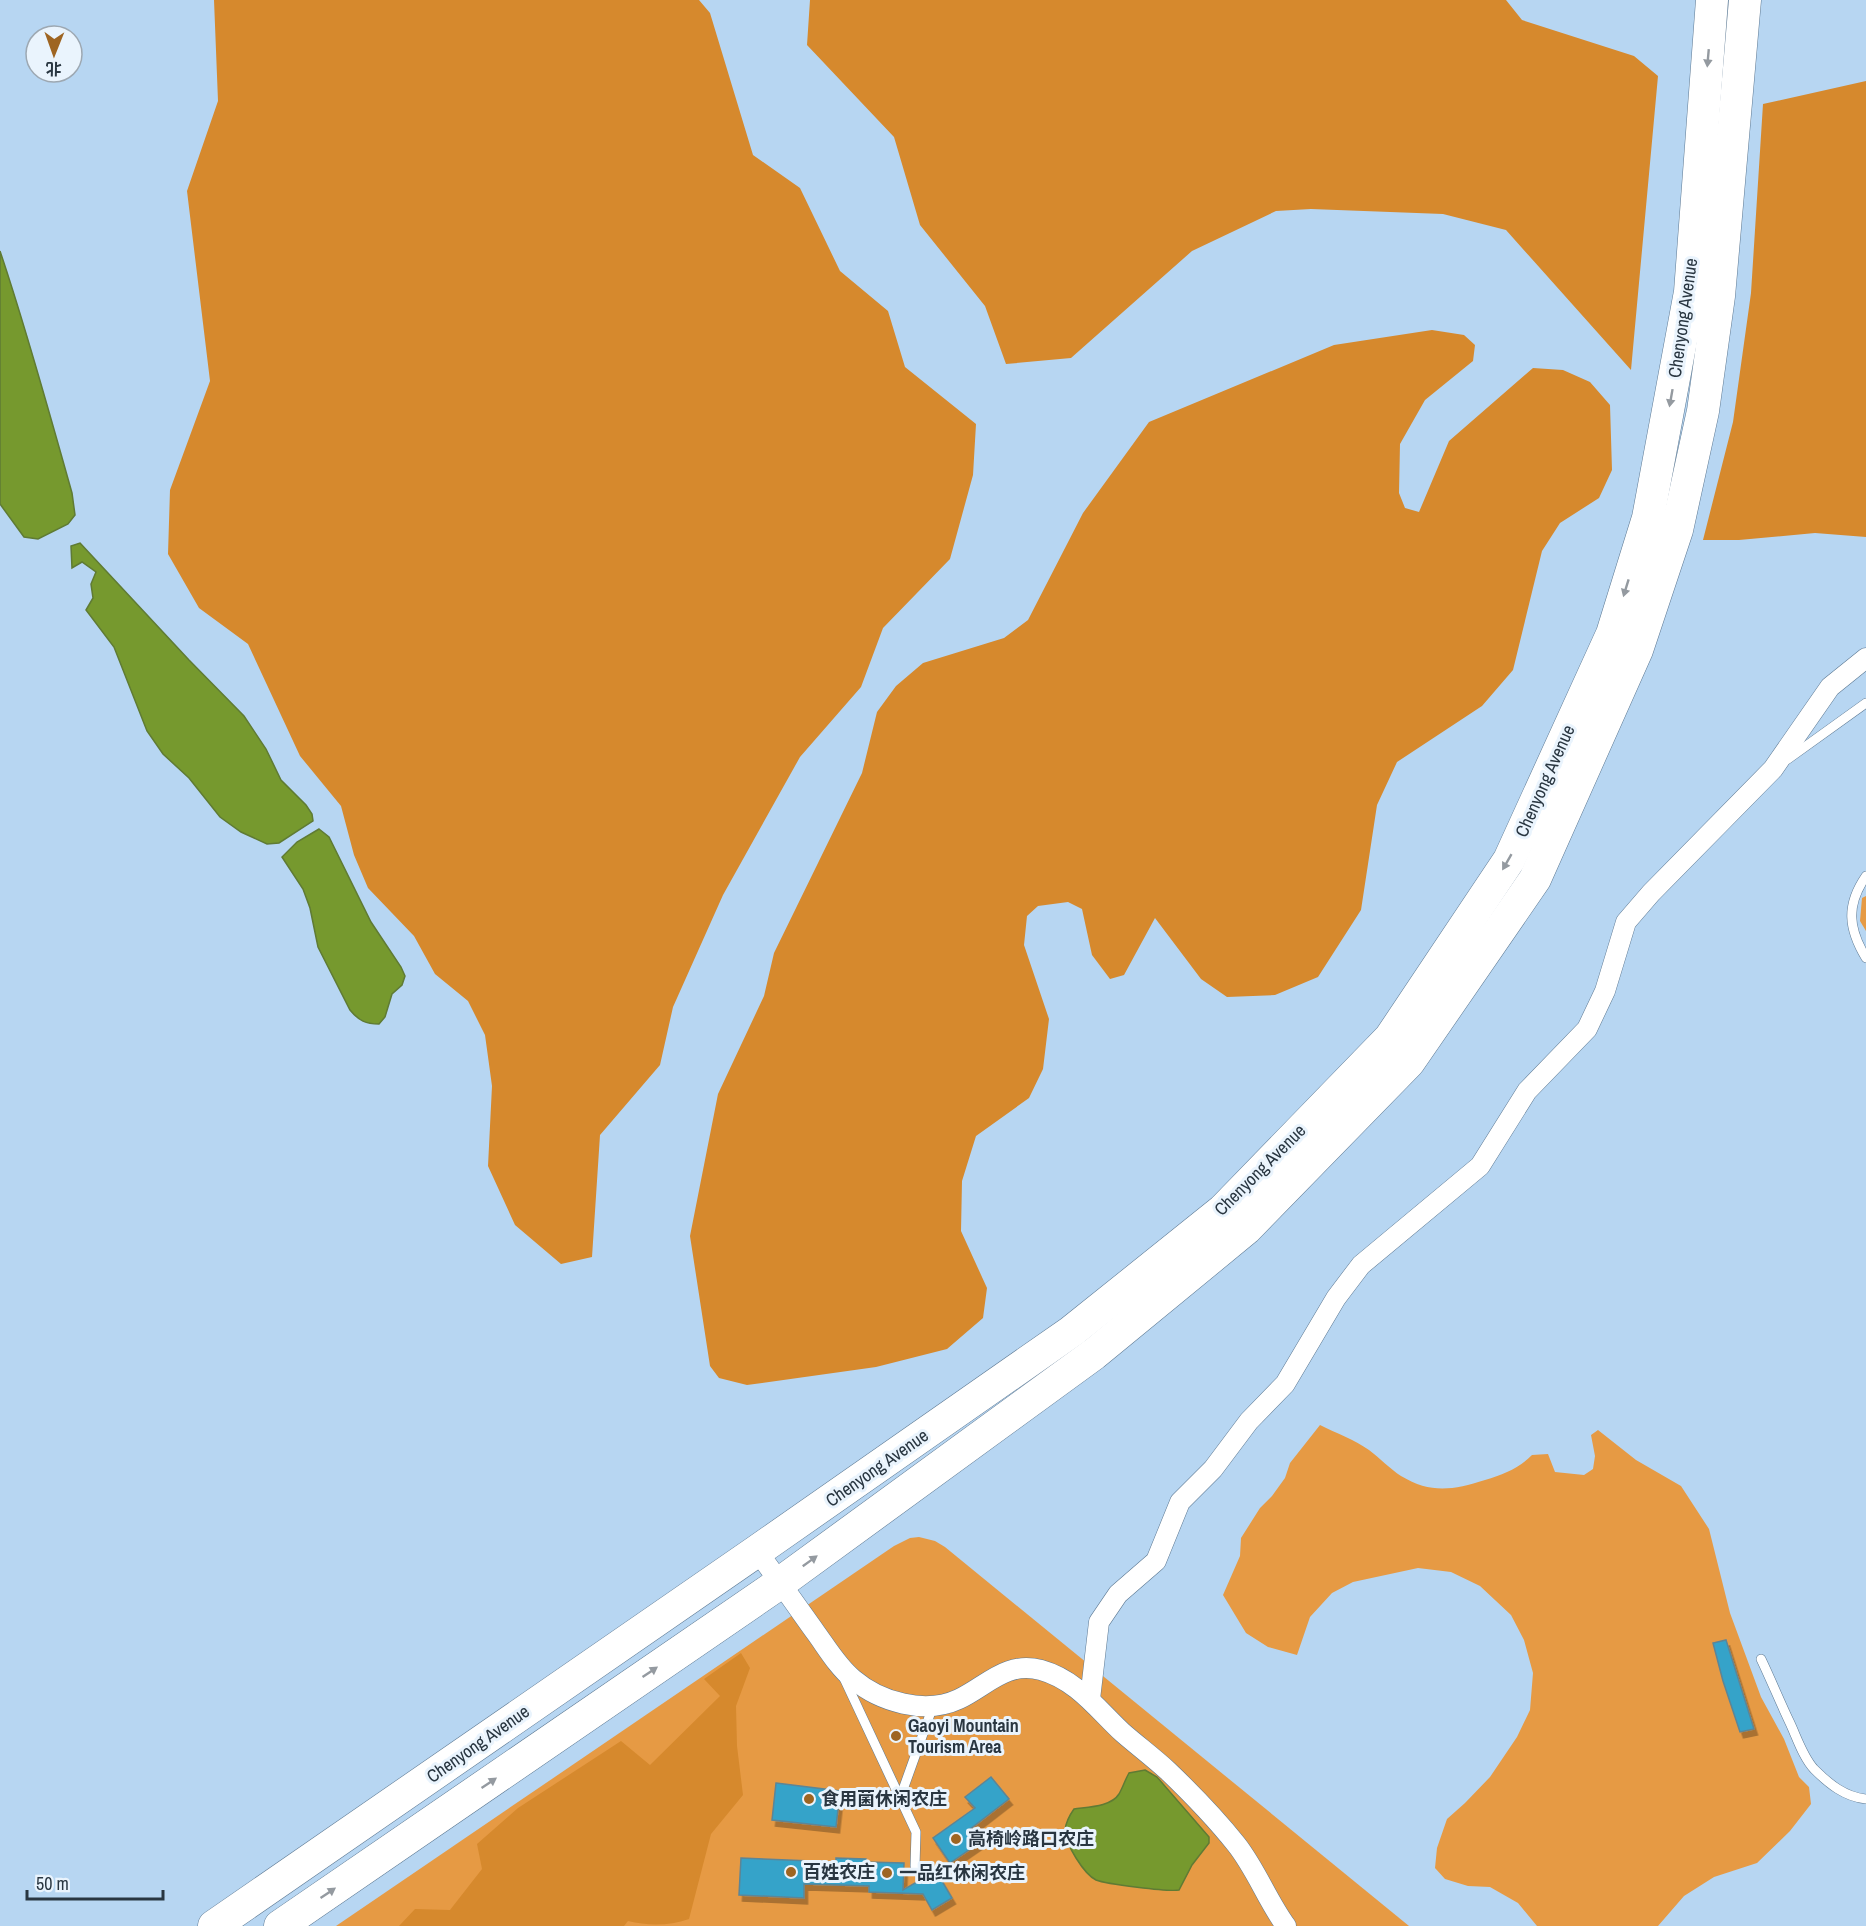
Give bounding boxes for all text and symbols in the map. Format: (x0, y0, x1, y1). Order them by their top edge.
north arrow (24, 24, 84, 84)
one-way arrow (1703, 49, 1712, 68)
text: 北 (46, 58, 62, 80)
street label: Chenyong Avenue (1662, 257, 1703, 379)
one-way arrow (1666, 389, 1675, 408)
one-way arrow (1621, 579, 1630, 597)
street label: Chenyong Avenue (1509, 721, 1580, 841)
one-way arrow (1502, 854, 1513, 870)
street label: Chenyong Avenue (1208, 1118, 1311, 1221)
street label: Chenyong Avenue (820, 1423, 933, 1512)
one-way arrow (802, 1555, 818, 1567)
one-way arrow (642, 1667, 658, 1678)
street label: Chenyong Avenue (421, 1699, 534, 1788)
place label: Gaoyi Mountain Tourism Area (908, 1713, 1019, 1759)
marker: Gaoyi Mountain Tourism Area (889, 1729, 903, 1743)
one-way arrow (481, 1777, 497, 1789)
place label: 食用菌休闲农庄 (821, 1786, 947, 1811)
marker: 食用菌休闲农庄 (802, 1792, 816, 1806)
place label: 高椅岭路口农庄 (968, 1826, 1094, 1851)
marker: 高椅岭路口农庄 (949, 1832, 963, 1846)
place label: 百姓农庄 (803, 1859, 875, 1884)
place label: 一品红休闲农庄 (899, 1860, 1025, 1885)
scale bar (27, 1863, 164, 1901)
marker: 百姓农庄 (784, 1865, 798, 1879)
marker: 一品红休闲农庄 (880, 1866, 894, 1880)
text: 50 m (36, 1871, 69, 1896)
one-way arrow (320, 1887, 336, 1899)

